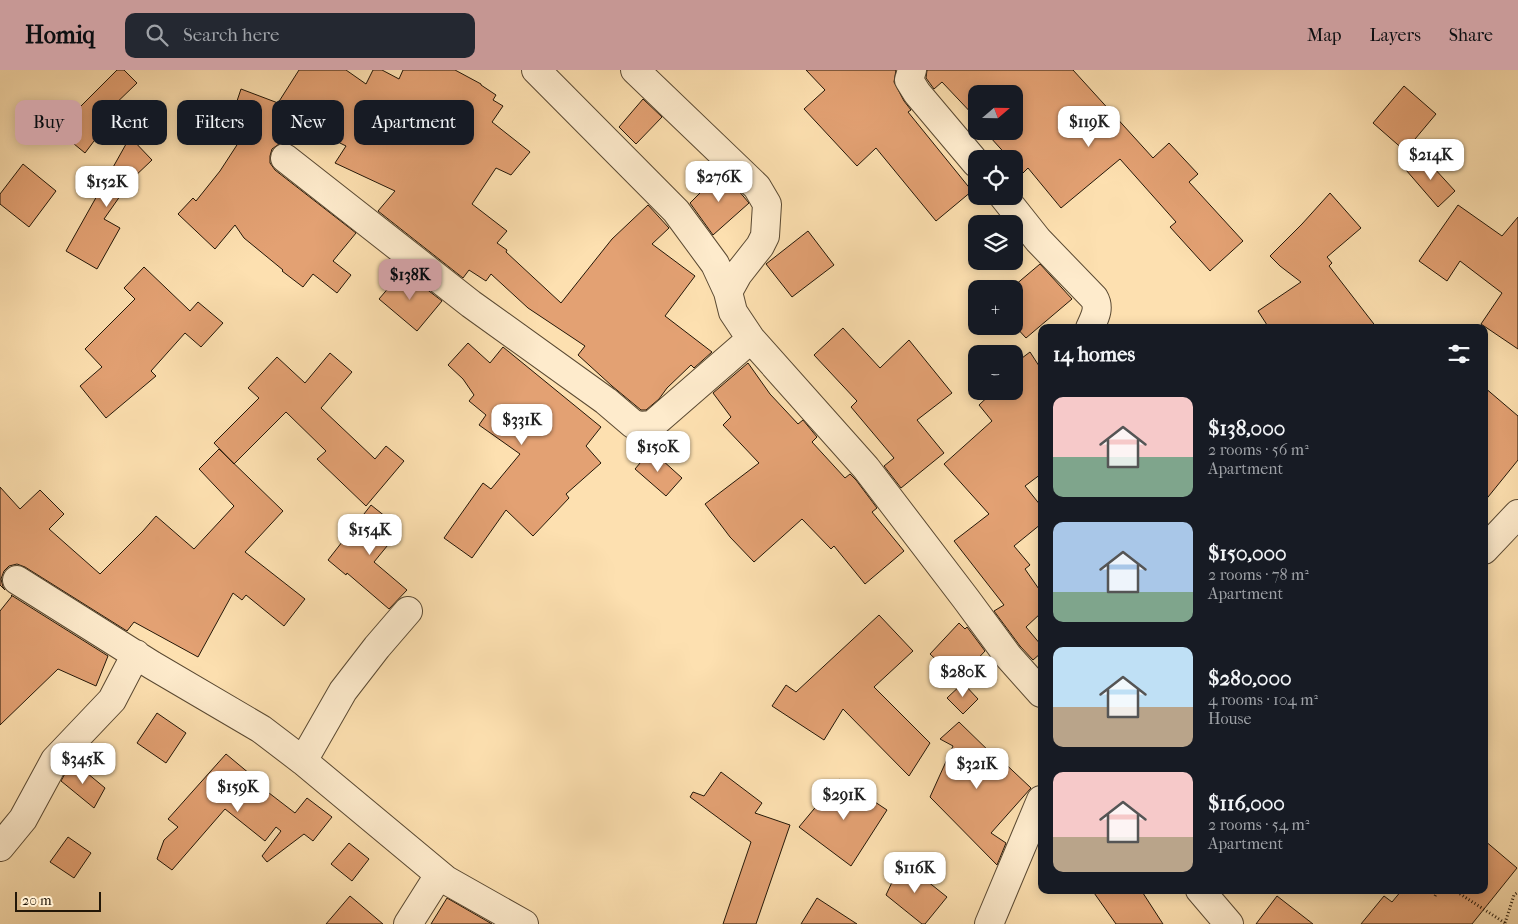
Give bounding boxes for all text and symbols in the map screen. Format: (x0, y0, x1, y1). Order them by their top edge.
search box (125, 13, 475, 58)
text: Homiq (25, 21, 95, 49)
icon: search (143, 21, 171, 49)
text: Search here (183, 24, 279, 46)
text: Map (1307, 25, 1341, 46)
text: Layers (1369, 25, 1421, 46)
text: Share (1449, 25, 1493, 46)
north arrow (968, 85, 1022, 140)
map controls (968, 85, 1023, 400)
chip: Buy (15, 100, 82, 145)
chip: Rent (92, 100, 167, 145)
chip: Filters (177, 100, 262, 145)
chip: New (272, 100, 344, 145)
chip: Apartment (354, 100, 474, 145)
pin: $119K (1054, 106, 1124, 148)
text: $119K (1069, 112, 1109, 131)
pin: $214K (1396, 138, 1466, 181)
text: $214K (1409, 145, 1453, 164)
button: locate (968, 150, 1023, 205)
pin: $276K (684, 160, 754, 203)
pin: $152K (72, 166, 142, 208)
text: $276K (696, 167, 742, 186)
text: $152K (86, 172, 128, 191)
button: layers (968, 215, 1023, 270)
pin: $138K (375, 258, 445, 301)
text: $138K (390, 265, 430, 284)
button: + (968, 280, 1023, 335)
icon: filters (1445, 340, 1473, 368)
text: 14 homes (1053, 342, 1135, 366)
button: − (968, 345, 1023, 400)
pin: $331K (487, 404, 557, 446)
text: $331K (502, 410, 542, 429)
text: $138,000 (1208, 416, 1285, 440)
icon: home (1093, 417, 1153, 477)
pin: $150K (623, 430, 693, 473)
text: $150K (637, 437, 679, 456)
text: 2 rooms · 56 m² (1208, 440, 1309, 459)
text: Apartment (1208, 459, 1283, 478)
pin: $154K (335, 514, 405, 556)
text: $154K (349, 520, 391, 539)
text: $150,000 (1208, 541, 1287, 565)
icon: home (1093, 542, 1153, 602)
text: 2 rooms · 78 m² (1208, 565, 1309, 584)
text: Apartment (1208, 584, 1283, 603)
pin: $280K (928, 656, 998, 698)
text: $280K (940, 662, 986, 681)
text: $280,000 (1208, 666, 1292, 690)
icon: home (1093, 667, 1153, 727)
text: 4 rooms · 104 m² (1208, 690, 1318, 709)
text: House (1208, 709, 1251, 728)
pin: $345K (48, 742, 118, 785)
pin: $321K (942, 748, 1012, 790)
text: $345K (62, 749, 104, 768)
text: $321K (957, 754, 997, 773)
pin: $159K (203, 770, 273, 813)
text: $159K (217, 777, 259, 796)
pin: $291K (809, 778, 879, 821)
text: $291K (823, 785, 865, 804)
text: $116,000 (1208, 791, 1285, 815)
icon: home (1093, 792, 1153, 852)
text: 2 rooms · 54 m² (1208, 815, 1309, 834)
text: Apartment (1208, 834, 1283, 853)
pin: $116K (880, 852, 950, 894)
text: $116K (895, 858, 935, 877)
scale bar (15, 889, 101, 912)
text: 20 m (22, 892, 52, 909)

